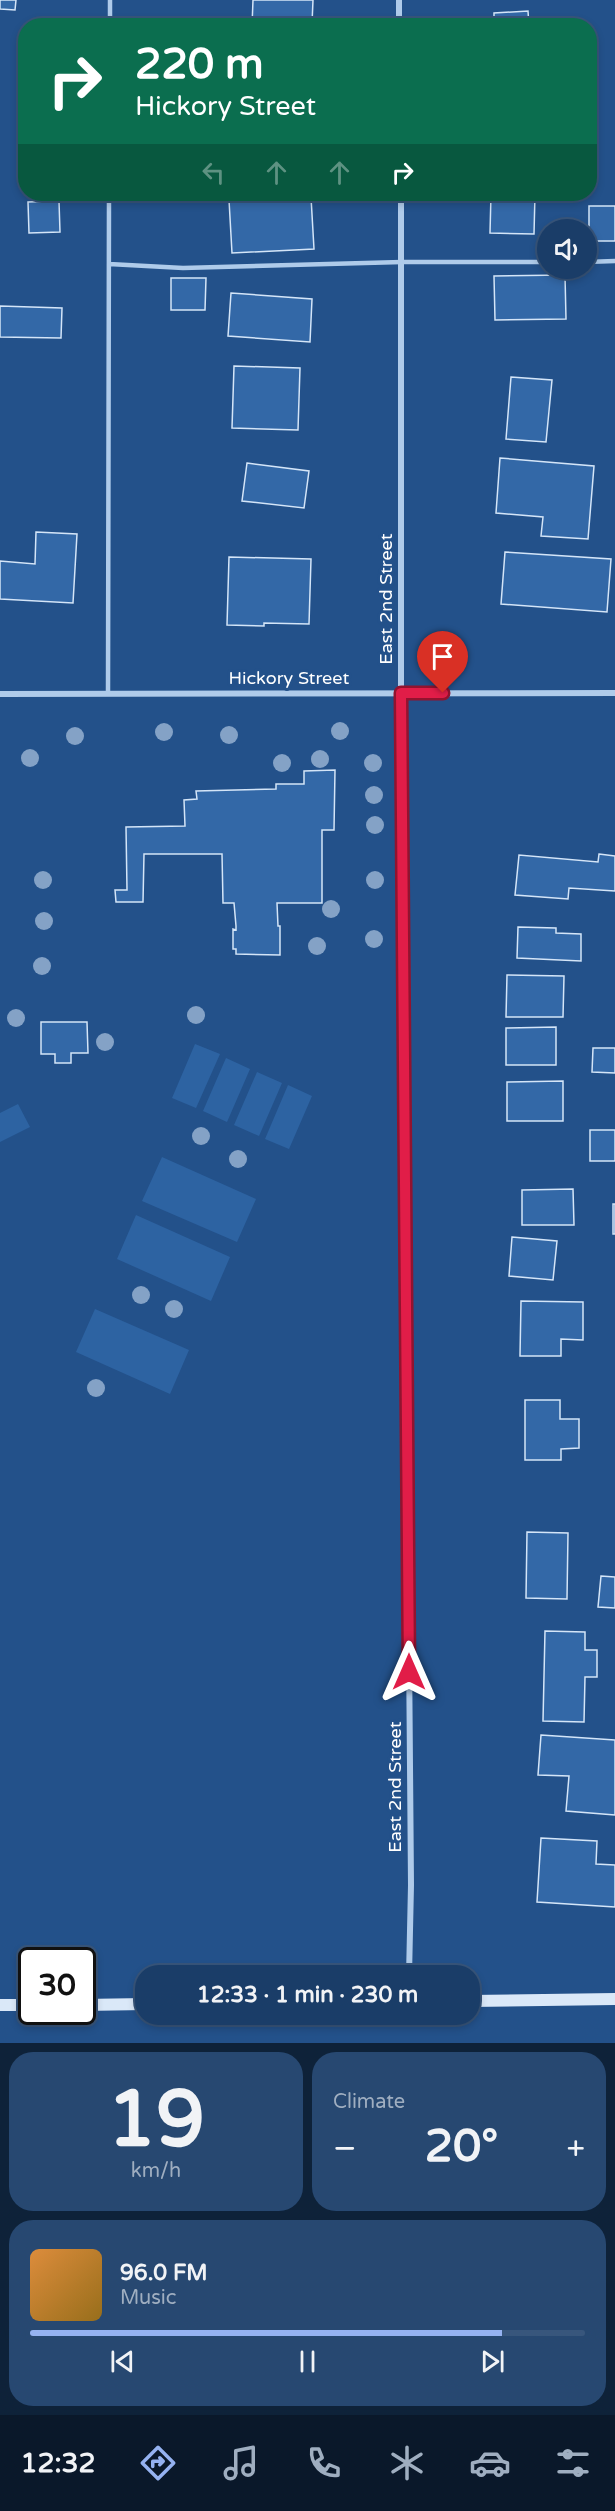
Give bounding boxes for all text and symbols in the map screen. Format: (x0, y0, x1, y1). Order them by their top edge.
text: 220 m (135, 39, 264, 90)
icon: right (36, 42, 114, 120)
text: Hickory Street (135, 90, 316, 123)
icon: left (197, 156, 230, 189)
icon: ahead (260, 156, 293, 189)
icon: ahead (323, 156, 356, 189)
icon: right (386, 156, 419, 189)
map controls (537, 219, 597, 279)
button: sound (537, 219, 597, 279)
street label: East 2nd Street (375, 533, 397, 665)
pin (417, 631, 468, 693)
icon: arrive (426, 640, 459, 673)
street label: Hickory Street (229, 667, 350, 689)
position arrow (377, 1640, 441, 1704)
street label: East 2nd Street (384, 1721, 406, 1853)
speed limit sign: 30 (18, 1947, 96, 2025)
text: 12:33 · 1 min · 230 m (197, 1982, 418, 2008)
text: 19 (107, 2073, 205, 2167)
text: Climate (333, 2090, 405, 2114)
text: 20° (425, 2120, 498, 2174)
text: − (333, 2129, 357, 2168)
text: + (566, 2129, 585, 2168)
text: km/h (131, 2159, 181, 2183)
text: 96.0 FM (120, 2260, 208, 2286)
text: Music (120, 2286, 176, 2310)
icon: previous (106, 2345, 139, 2378)
icon: pause (291, 2345, 324, 2378)
icon: next (476, 2345, 509, 2378)
icon: directions (137, 2442, 179, 2484)
icon: music (220, 2442, 262, 2484)
icon: phone (303, 2442, 345, 2484)
icon: climate (386, 2442, 428, 2484)
icon: car (469, 2442, 511, 2484)
icon: filters (552, 2442, 594, 2484)
text: 12:32 (21, 2447, 95, 2480)

